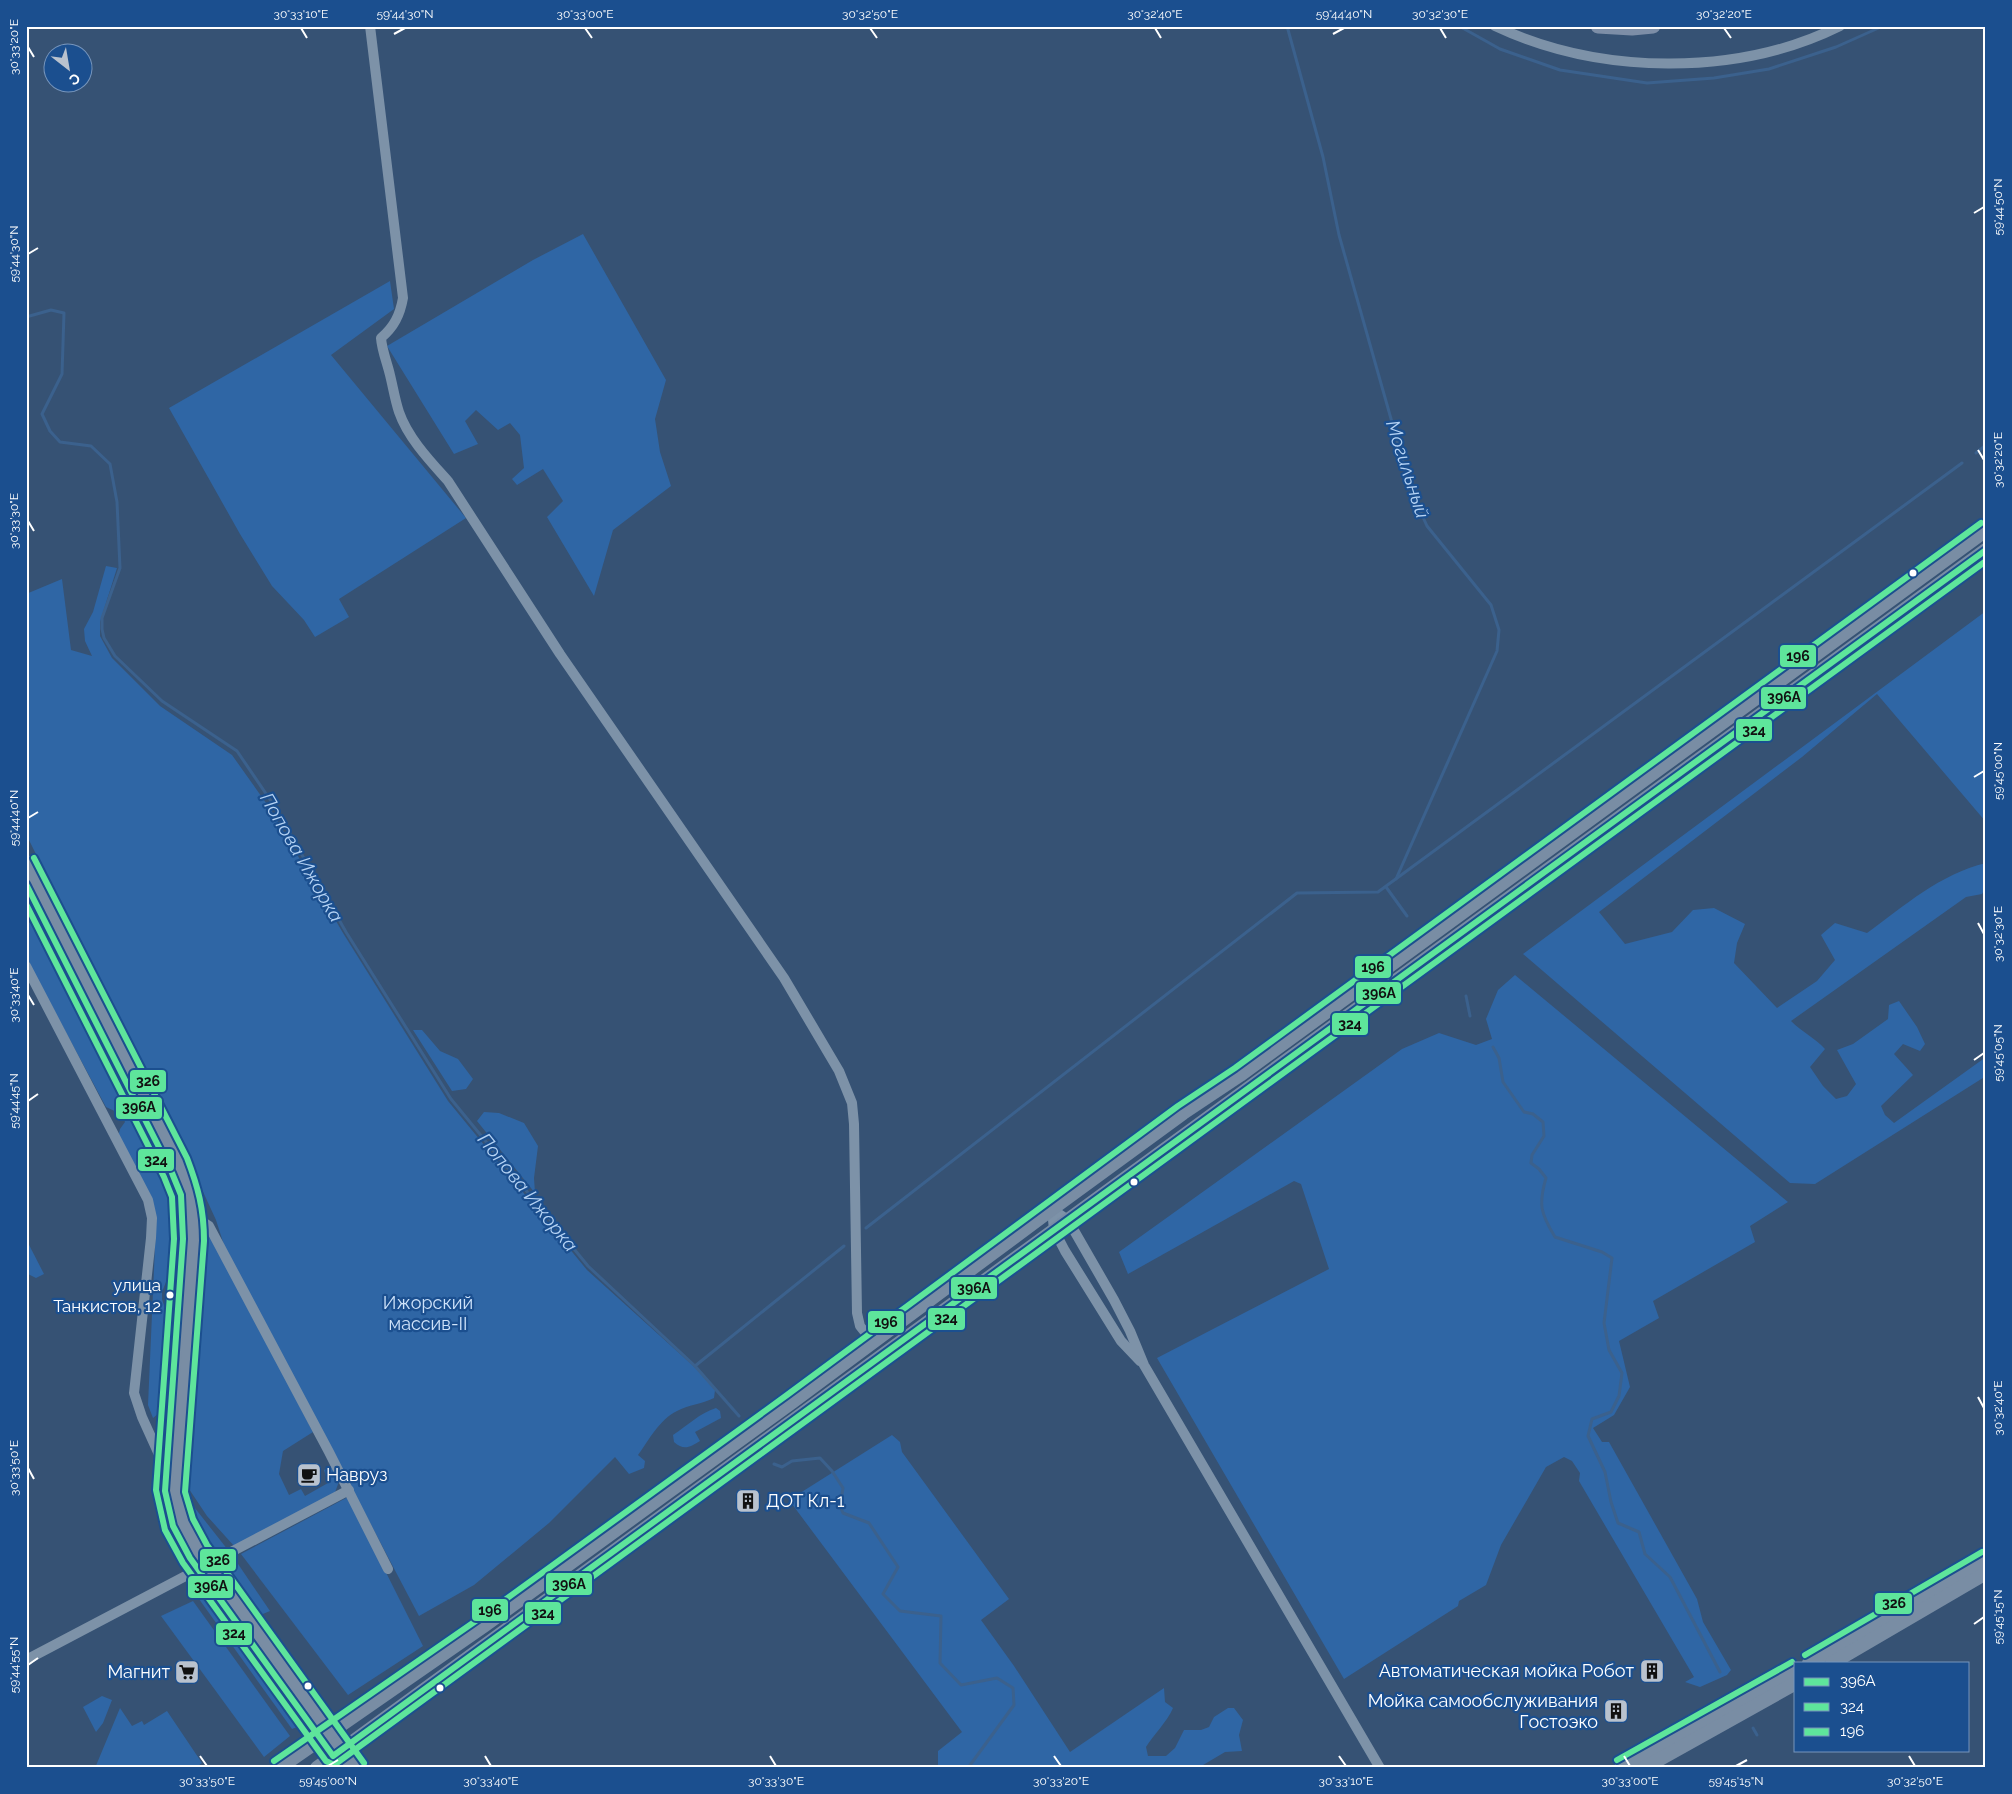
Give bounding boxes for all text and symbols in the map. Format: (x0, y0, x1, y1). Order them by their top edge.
text: 30°33'10"E (274, 7, 328, 21)
text: 59°44'30"N (376, 7, 434, 21)
text: 30°33'00"E (557, 7, 614, 21)
text: 30°32'50"E (842, 7, 898, 21)
text: 30°32'40"E (1127, 7, 1183, 21)
text: 59°44'40"N (1316, 7, 1372, 21)
text: 30°32'30"E (1412, 7, 1468, 21)
text: 30°32'20"E (1696, 7, 1752, 21)
text: 30°33'20"E (7, 19, 21, 75)
north arrow (42, 42, 92, 92)
text: С (66, 70, 83, 89)
text: 59°44'50"N (1991, 178, 2005, 236)
text: 59°44'30"N (7, 225, 21, 283)
water label: Могильный (1382, 417, 1434, 521)
text: 30°32'20"E (1991, 432, 2005, 488)
text: 30°33'30"E (7, 493, 21, 549)
unlabelled marker (1908, 568, 1918, 578)
line badge: 196 (1779, 644, 1817, 668)
text: 196 (1786, 648, 1810, 664)
line badge: 396А (1760, 686, 1807, 710)
text: 396А (1767, 689, 1801, 705)
line badge: 324 (1735, 718, 1773, 742)
text: 324 (1742, 722, 1766, 738)
text: 59°45'00"N (1991, 742, 2005, 800)
water label: Попова Ижорка (256, 788, 348, 926)
text: 59°44'40"N (7, 790, 21, 846)
text: 30°32'30"E (1991, 906, 2005, 962)
line badge: 196 (1354, 955, 1392, 979)
text: 196 (1361, 959, 1385, 975)
text: 30°33'40"E (7, 967, 21, 1023)
line badge: 396А (1355, 981, 1402, 1005)
text: 396А (1362, 985, 1396, 1001)
line badge: 324 (1331, 1012, 1369, 1036)
text: 324 (1338, 1016, 1362, 1032)
text: 59°45'05"N (1991, 1024, 2005, 1082)
line badge: 326 (129, 1069, 167, 1093)
text: 59°44'45"N (7, 1073, 21, 1129)
text: 326 (136, 1073, 160, 1089)
line badge: 396А (115, 1096, 163, 1120)
text: 396А (122, 1099, 156, 1115)
water label: Попова Ижорка (474, 1128, 582, 1256)
line badge: 324 (137, 1148, 175, 1172)
text: 324 (144, 1152, 168, 1168)
unlabelled marker (1129, 1177, 1139, 1187)
place label: улица Танкистов, 12 (53, 1275, 161, 1316)
line badge: 396А (950, 1276, 998, 1300)
text: 396А (957, 1280, 991, 1296)
marker: улица Танкистов, 12 (165, 1290, 175, 1300)
park label: Ижорский массив-II (383, 1292, 473, 1334)
line badge: 324 (927, 1307, 966, 1331)
line badge: 196 (867, 1310, 905, 1334)
text: 324 (934, 1310, 958, 1326)
text: 196 (874, 1314, 898, 1330)
text: 30°32'40"E (1991, 1380, 2005, 1436)
text: 30°33'50"E (7, 1440, 21, 1496)
cafe icon: Навруз (296, 1462, 322, 1488)
place label: Навруз (326, 1464, 387, 1485)
building icon: ДОТ Кл-1 (735, 1488, 761, 1514)
place label: ДОТ Кл-1 (766, 1490, 845, 1511)
line badge: 326 (199, 1548, 237, 1572)
text: 326 (206, 1552, 230, 1568)
line badge: 396А (545, 1572, 593, 1596)
line badge: 396А (187, 1575, 234, 1599)
text: 396А (552, 1576, 586, 1592)
text: 396А (194, 1578, 228, 1594)
text: 59°45'15"N (1991, 1589, 2005, 1645)
line badge: 326 (1874, 1592, 1913, 1615)
text: 326 (1882, 1595, 1906, 1611)
line badge: 196 (471, 1598, 509, 1622)
line badge: 324 (524, 1601, 562, 1625)
text: 196 (478, 1602, 502, 1618)
text: 324 (531, 1605, 555, 1621)
line badge: 324 (215, 1622, 253, 1646)
text: 324 (222, 1625, 246, 1641)
text: 59°44'55"N (7, 1637, 21, 1693)
building icon: Автоматическая мойка Робот (1639, 1658, 1665, 1684)
supermarket icon: Магнит (174, 1659, 200, 1685)
place label: Автоматическая мойка Робот (1379, 1660, 1634, 1681)
place label: Магнит (107, 1661, 170, 1682)
legend (1794, 1662, 1970, 1752)
text: 396А (1840, 1672, 1876, 1690)
unlabelled marker (303, 1681, 313, 1691)
unlabelled marker (435, 1683, 445, 1693)
place label: Мойка самообслуживания Гостоэко (1368, 1690, 1598, 1732)
building icon: Мойка самообслуживания Гостоэко (1603, 1698, 1629, 1724)
text: 324 (1840, 1698, 1864, 1716)
text: 196 (1840, 1722, 1864, 1740)
text: 30°33'50"E (179, 1774, 235, 1788)
text: 59°45'00"N (299, 1774, 357, 1788)
text: 30°33'40"E (463, 1774, 519, 1788)
text: 30°33'30"E (748, 1774, 804, 1788)
text: 30°33'20"E (1033, 1774, 1089, 1788)
text: 30°33'10"E (1319, 1774, 1373, 1788)
text: 30°33'00"E (1602, 1774, 1659, 1788)
text: 59°45'15"N (1708, 1774, 1764, 1788)
text: 30°32'50"E (1887, 1774, 1943, 1788)

